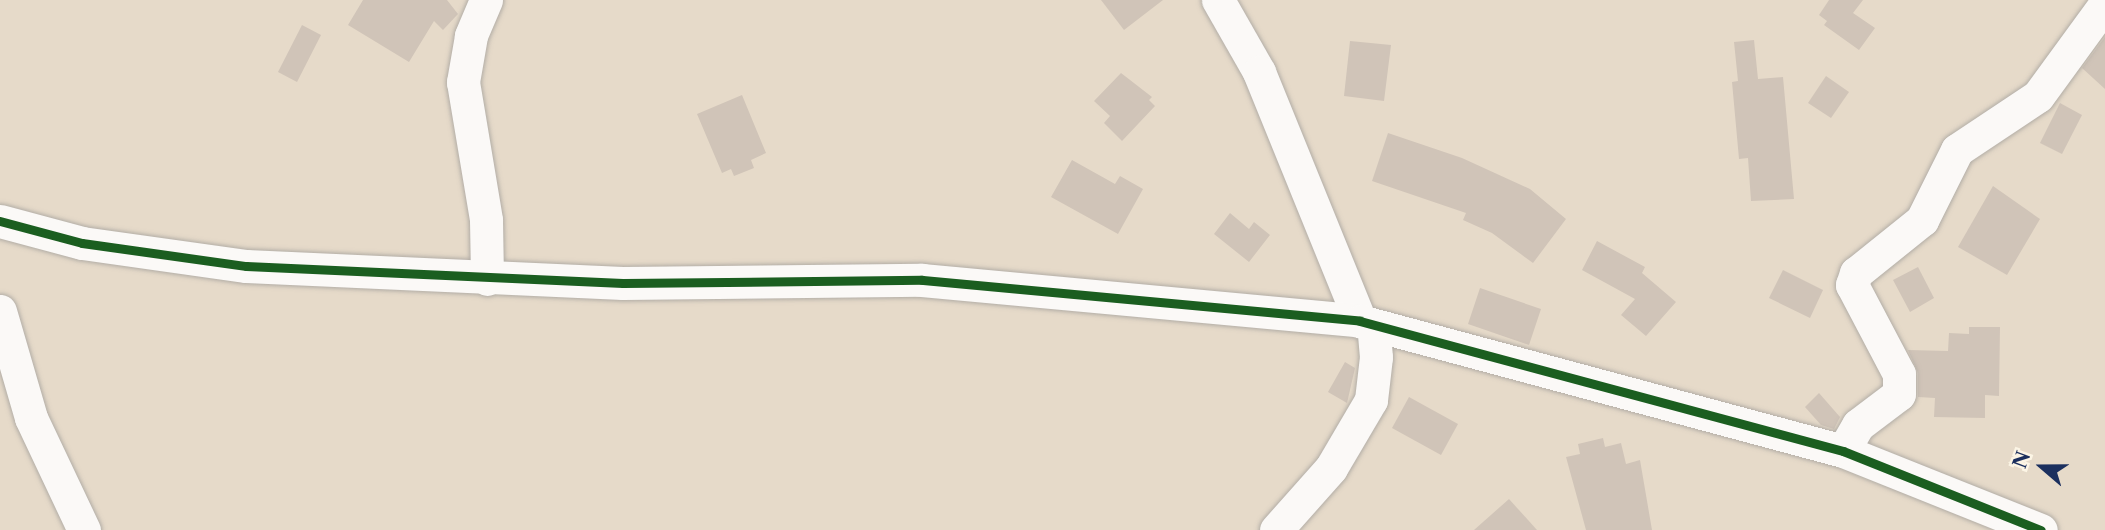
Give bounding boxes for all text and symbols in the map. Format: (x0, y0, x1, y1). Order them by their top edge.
north arrow (2007, 432, 2077, 502)
text: N (2008, 448, 2035, 471)

